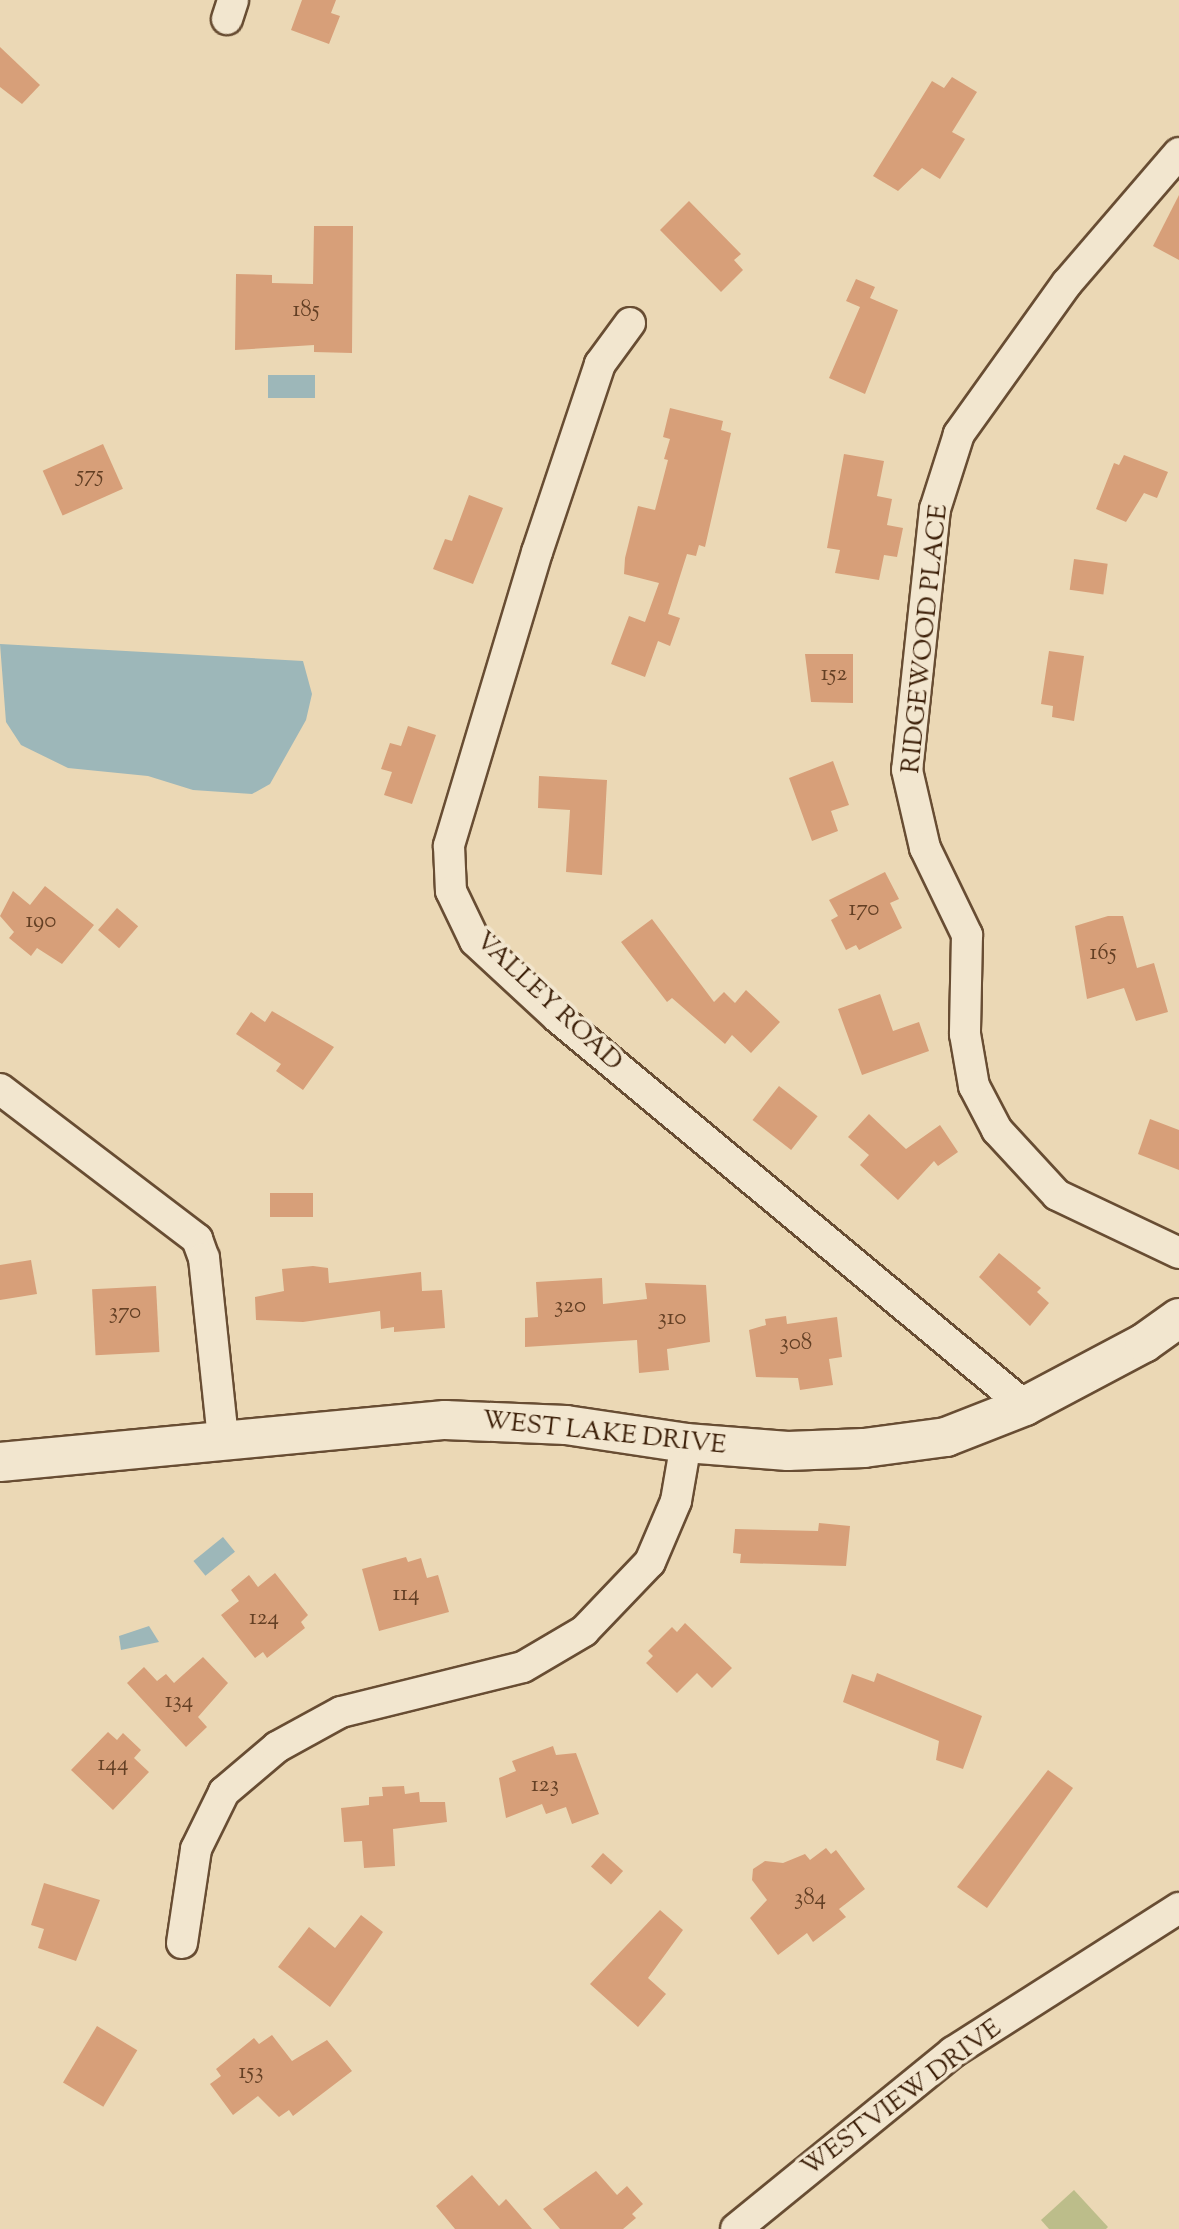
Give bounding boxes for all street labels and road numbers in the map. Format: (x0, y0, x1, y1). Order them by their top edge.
street label: RIDGEWOOD PLACE (896, 503, 956, 775)
street label: VALLEY ROAD (468, 926, 628, 1078)
street label: WEST LAKE DRIVE (480, 1406, 728, 1462)
street label: WESTVIEW DRIVE (796, 2014, 1008, 2184)

